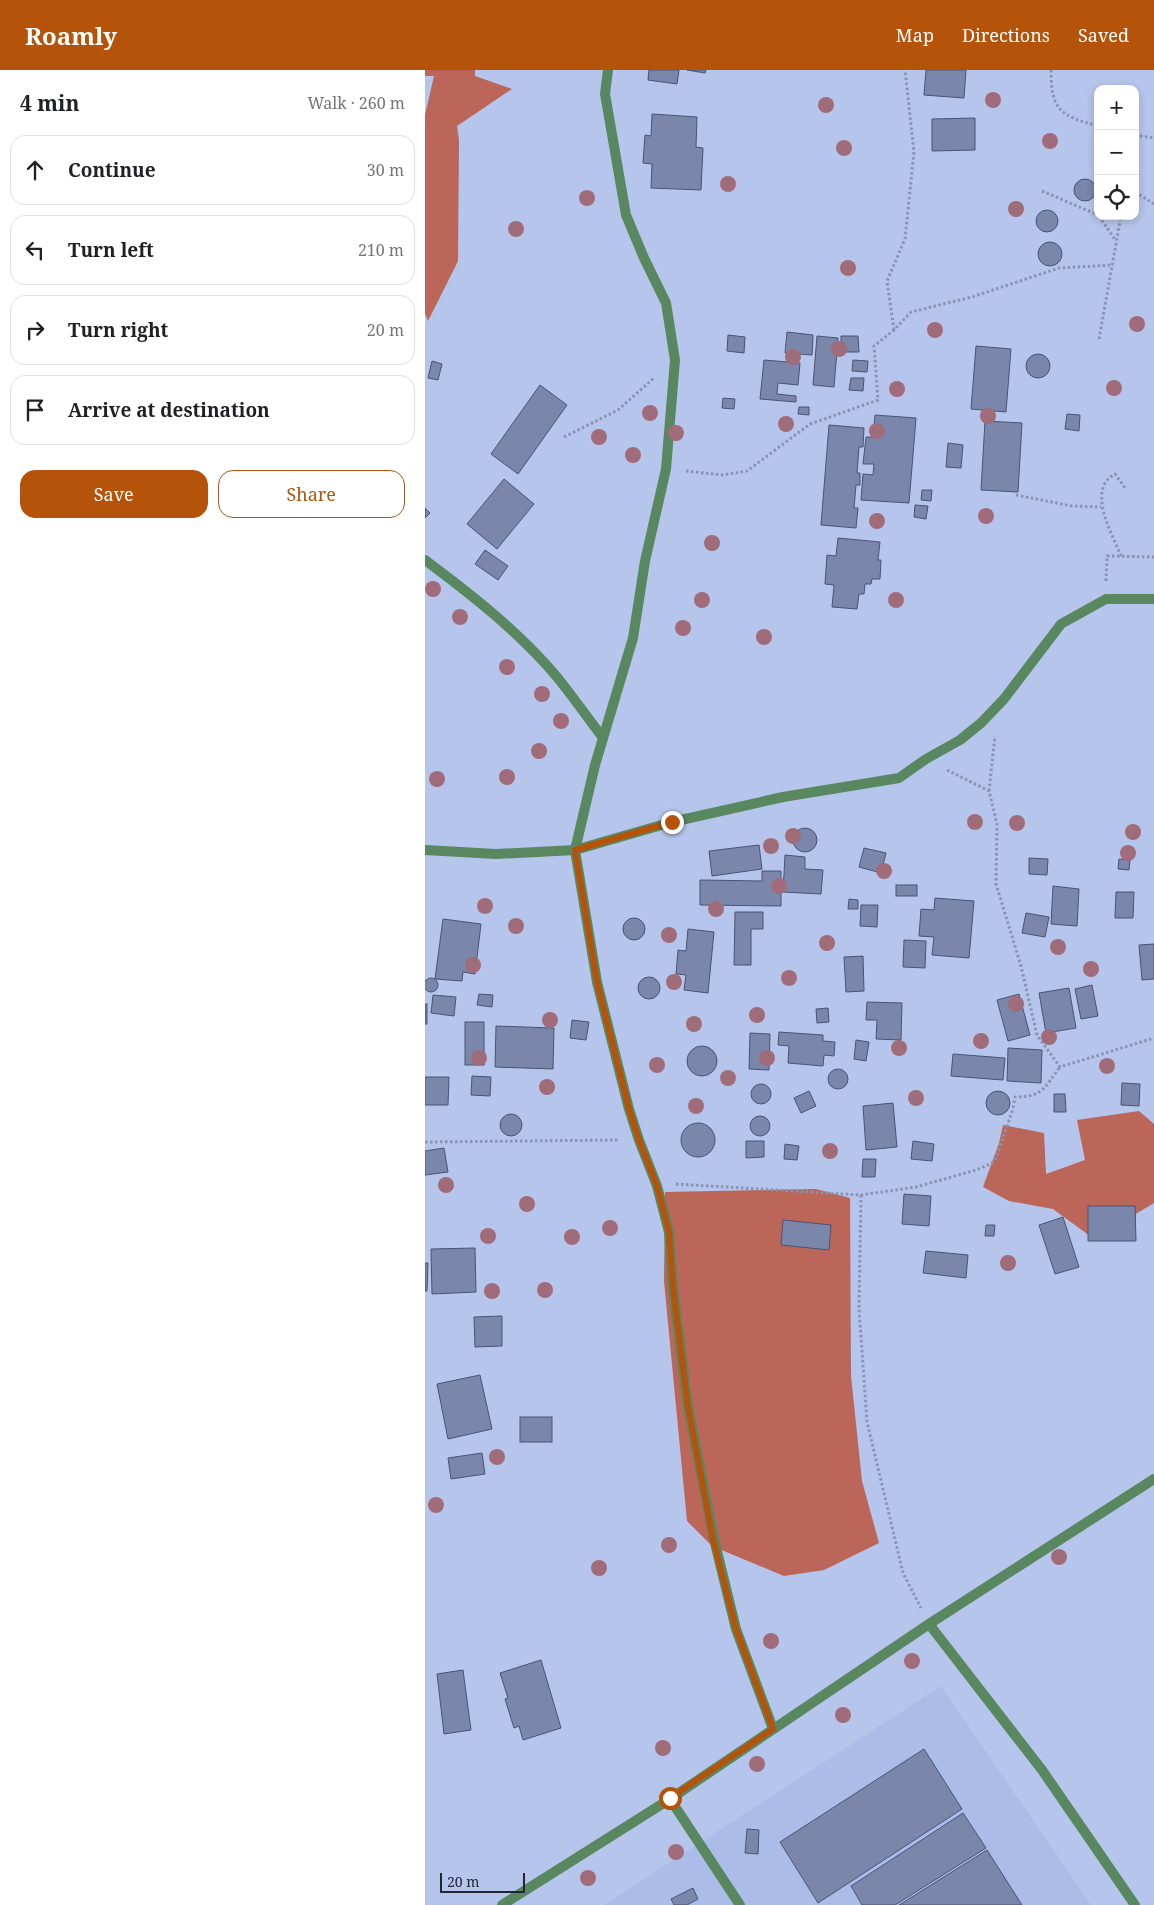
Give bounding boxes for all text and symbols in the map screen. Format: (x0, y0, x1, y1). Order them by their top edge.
text: Roamly (25, 19, 117, 52)
text: Map (896, 23, 934, 47)
text: Directions (962, 23, 1050, 47)
text: Saved (1078, 23, 1129, 47)
map controls (1094, 85, 1139, 220)
button: + (1094, 85, 1139, 130)
text: 4 min (20, 89, 79, 117)
text: Walk · 260 m (308, 92, 405, 114)
button: − (1094, 130, 1139, 175)
icon: ahead (21, 156, 49, 184)
text: Continue (68, 157, 156, 183)
text: 30 m (367, 159, 404, 181)
button: locate (1094, 175, 1139, 220)
icon: left (21, 236, 49, 264)
text: Turn left (68, 237, 154, 263)
text: 210 m (358, 239, 404, 261)
icon: right (21, 316, 49, 344)
text: Turn right (68, 317, 168, 343)
text: 20 m (367, 319, 404, 341)
icon: arrive (21, 396, 49, 424)
text: Arrive at destination (68, 397, 270, 423)
button: Save (20, 470, 208, 518)
button: Share (218, 470, 405, 518)
route end (661, 811, 684, 834)
route start (659, 1787, 682, 1810)
scale bar (440, 1870, 525, 1893)
text: 20 m (447, 1872, 480, 1891)

